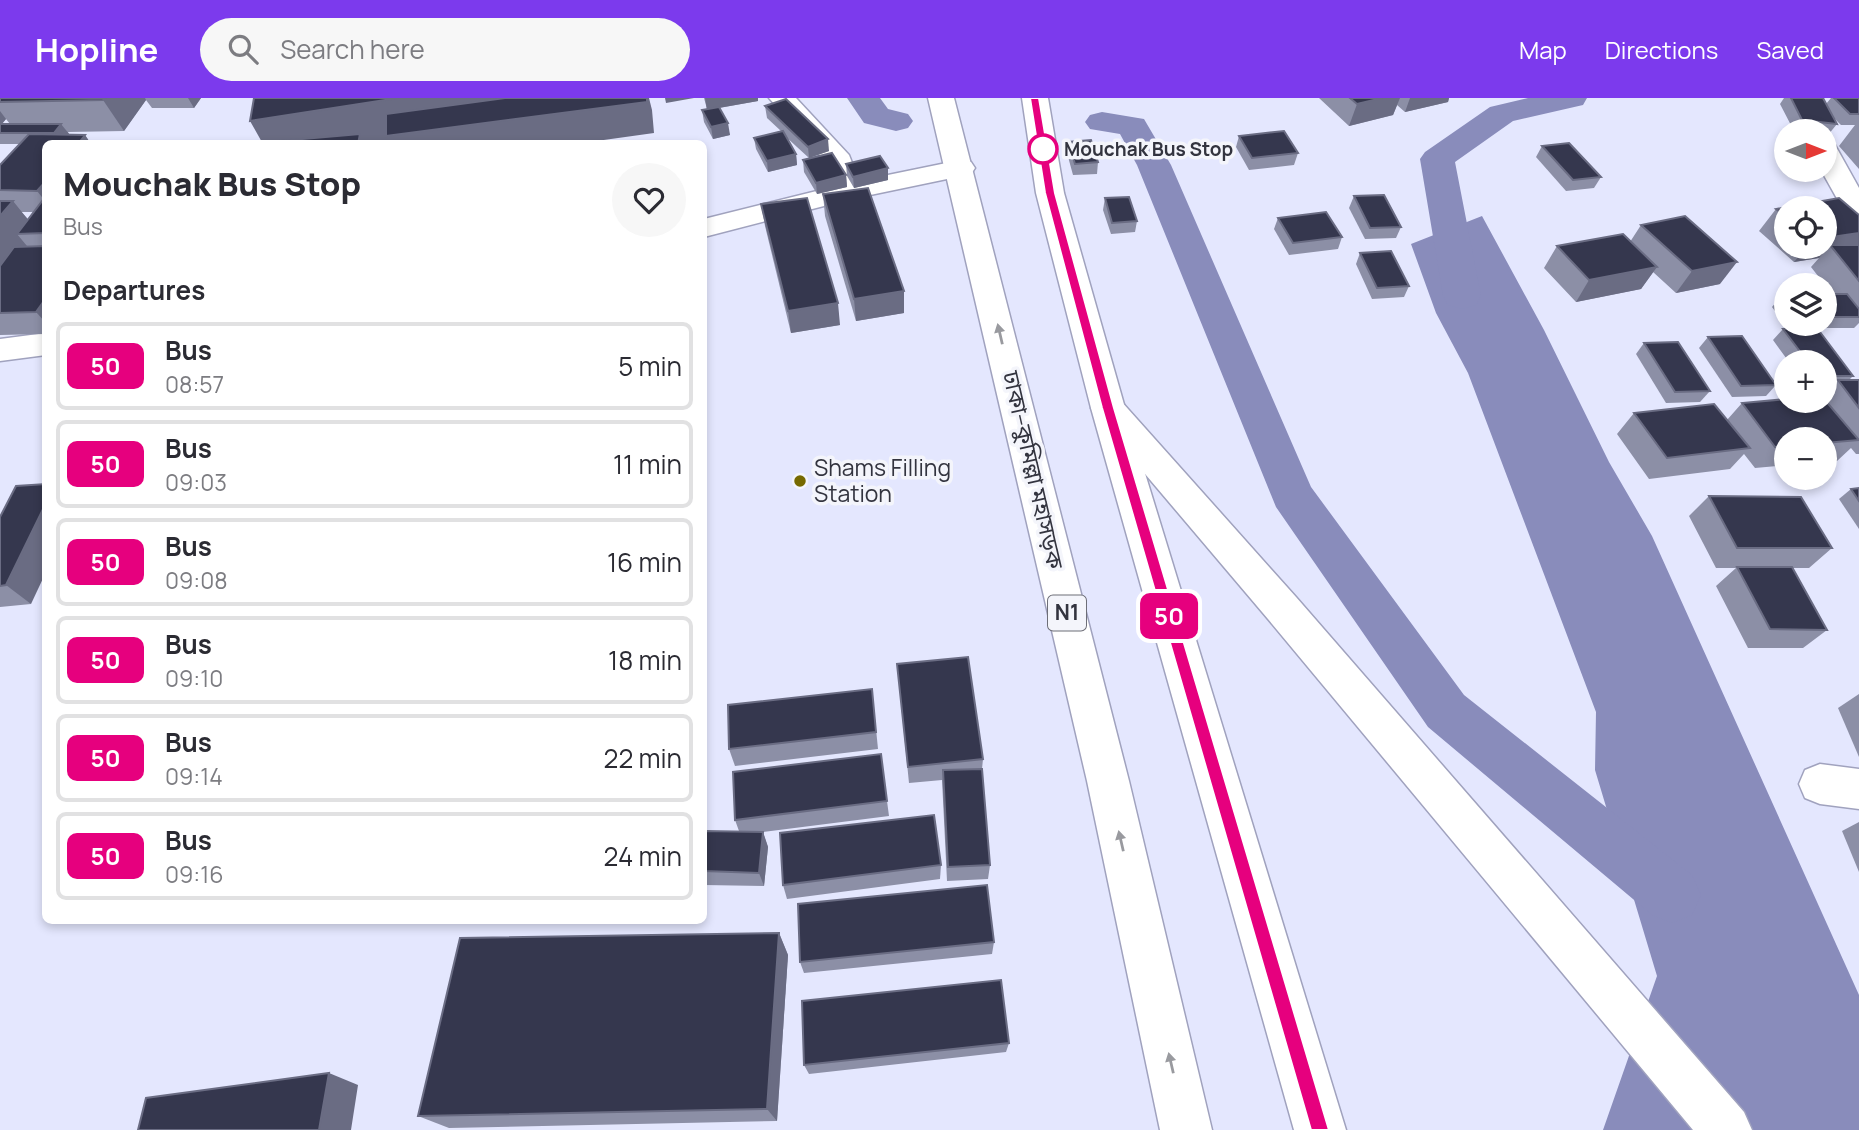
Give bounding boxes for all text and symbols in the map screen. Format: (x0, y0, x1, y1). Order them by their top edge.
search box (200, 18, 690, 81)
text: Hopline (35, 27, 158, 72)
icon: search (224, 30, 262, 68)
text: Search here (280, 31, 425, 67)
text: Map (1519, 33, 1567, 66)
text: Directions (1605, 33, 1718, 66)
text: Saved (1756, 33, 1824, 66)
north arrow (1774, 119, 1838, 182)
map controls (1774, 119, 1837, 490)
marker: Mouchak Bus Stop (1028, 134, 1058, 164)
place label: Mouchak Bus Stop (1064, 136, 1233, 162)
text: Mouchak Bus Stop (63, 161, 361, 206)
button: heart (612, 163, 686, 237)
button: locate (1774, 196, 1837, 259)
text: Bus (63, 210, 103, 242)
text: Departures (63, 272, 205, 308)
button: layers (1774, 273, 1837, 336)
one-way arrow (994, 323, 1005, 345)
text: Bus (165, 332, 212, 368)
text: 5 min (618, 348, 682, 384)
text: 50 (91, 349, 120, 382)
button: + (1774, 350, 1837, 413)
street label: ঢাকা–কুমিল্লা মহাসড়ক (995, 367, 1072, 572)
text: 08:57 (165, 368, 224, 400)
button: − (1774, 427, 1837, 490)
text: Bus (165, 430, 212, 466)
text: 11 min (613, 446, 682, 482)
text: 50 (91, 447, 120, 480)
place label: Shams Filling Station (814, 451, 951, 509)
text: 09:03 (165, 466, 227, 498)
marker: Shams Filling Station (792, 473, 808, 489)
text: Bus (165, 528, 212, 564)
text: 16 min (607, 544, 682, 580)
text: 50 (91, 545, 120, 578)
text: 09:08 (165, 564, 228, 596)
line badge: 50 (1138, 593, 1200, 639)
road number: N1 (1048, 596, 1086, 630)
text: 50 (1154, 599, 1184, 632)
text: Bus (165, 626, 212, 662)
text: 18 min (608, 642, 682, 678)
text: 50 (91, 643, 120, 676)
text: 09:10 (165, 662, 223, 694)
text: Bus (165, 724, 212, 760)
text: 22 min (604, 740, 682, 776)
text: 50 (91, 741, 120, 774)
text: 09:14 (165, 760, 223, 792)
text: Bus (165, 822, 212, 858)
one-way arrow (1115, 830, 1126, 852)
text: 24 min (604, 838, 682, 874)
text: 50 (91, 839, 120, 872)
text: 09:16 (165, 858, 223, 890)
one-way arrow (1165, 1052, 1176, 1074)

